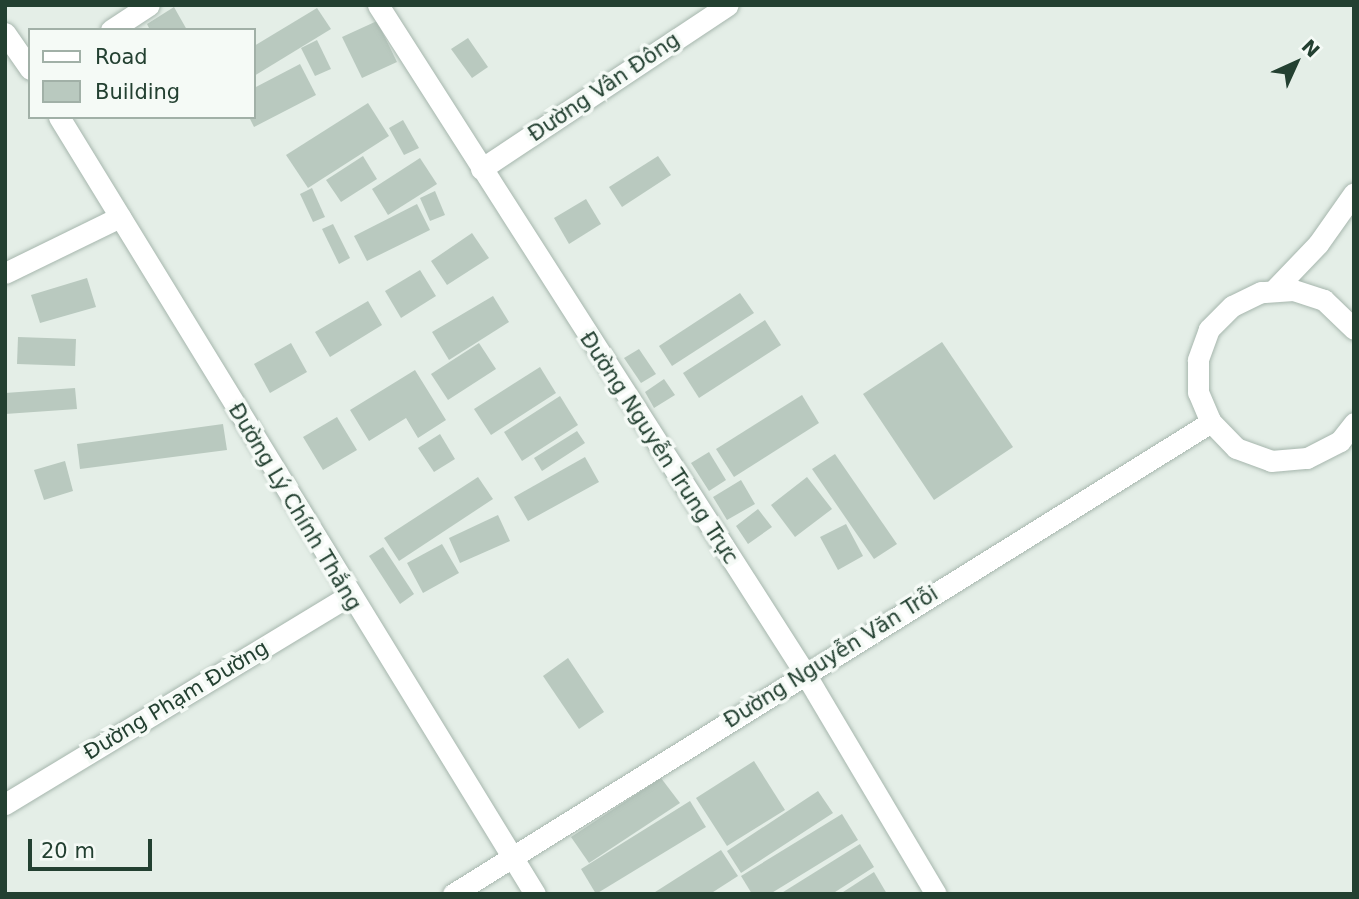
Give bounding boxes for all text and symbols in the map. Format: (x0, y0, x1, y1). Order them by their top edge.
street label: Đường Vân Đông (524, 27, 684, 147)
legend (28, 28, 256, 119)
north arrow (1261, 28, 1331, 98)
text: N (1297, 35, 1324, 62)
text: Road (95, 45, 148, 69)
text: Building (95, 80, 180, 104)
street label: Đường Nguyễn Trung Trực (574, 327, 744, 569)
street label: Đường Lý Chính Thắng (223, 399, 367, 615)
street label: Đường Nguyễn Văn Trỗi (719, 581, 943, 733)
street label: Đường Phạm Đường (79, 635, 273, 765)
scale bar (32, 825, 156, 869)
text: 20 m (41, 839, 95, 863)

